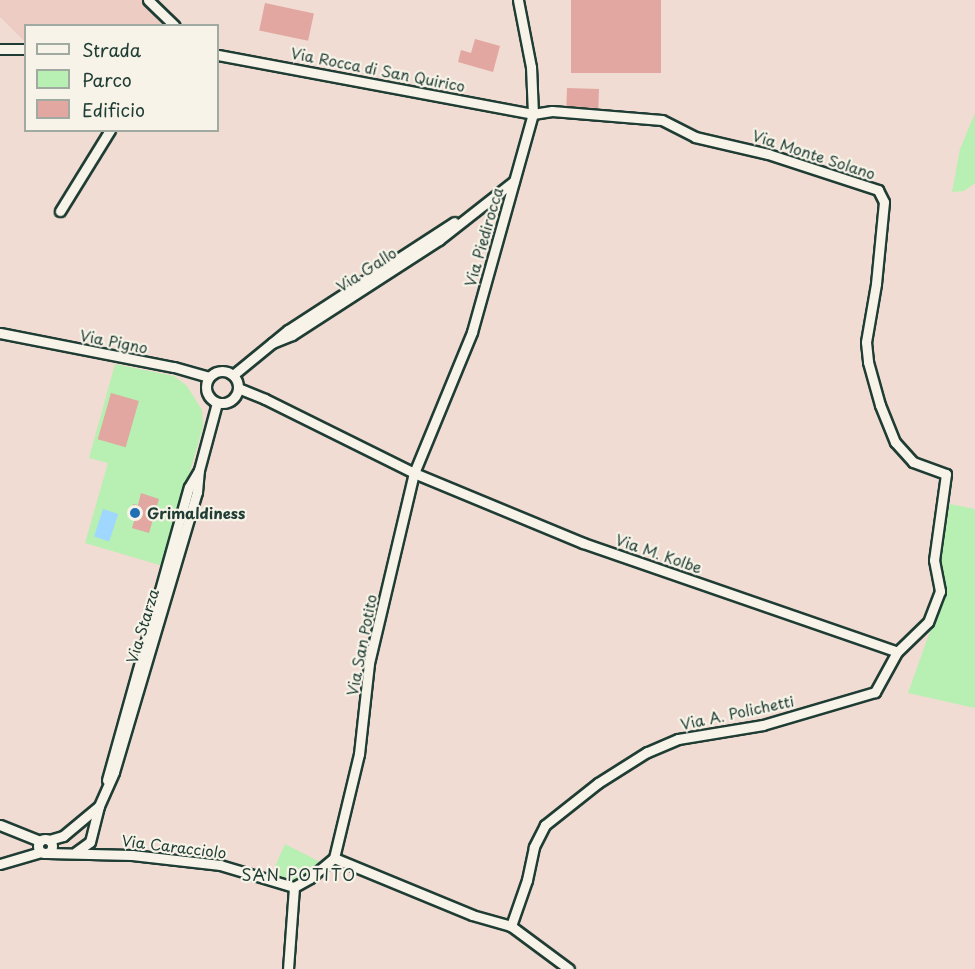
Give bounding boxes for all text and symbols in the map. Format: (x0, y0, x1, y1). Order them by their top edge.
legend (24, 24, 219, 132)
text: Strada (82, 36, 141, 63)
street label: Via Rocca di San Quirico (288, 43, 468, 95)
text: Parco (82, 66, 132, 93)
text: Edificio (82, 96, 145, 123)
street label: Via Monte Solano (751, 126, 877, 182)
street label: Via Piedirocca (460, 185, 506, 289)
street label: Via Gallo (333, 243, 399, 295)
street label: Via Pigno (79, 326, 149, 356)
place label: Grimaldiness (147, 504, 245, 522)
marker: Grimaldiness (128, 506, 142, 520)
street label: Via M. Kolbe (613, 530, 705, 576)
street label: Via Starza (122, 587, 162, 665)
street label: Via San Potito (342, 593, 380, 697)
street label: Via A. Polichetti (679, 691, 795, 733)
street label: Via Caracciolo (120, 831, 228, 861)
district label: SAN POTITO (242, 864, 356, 884)

